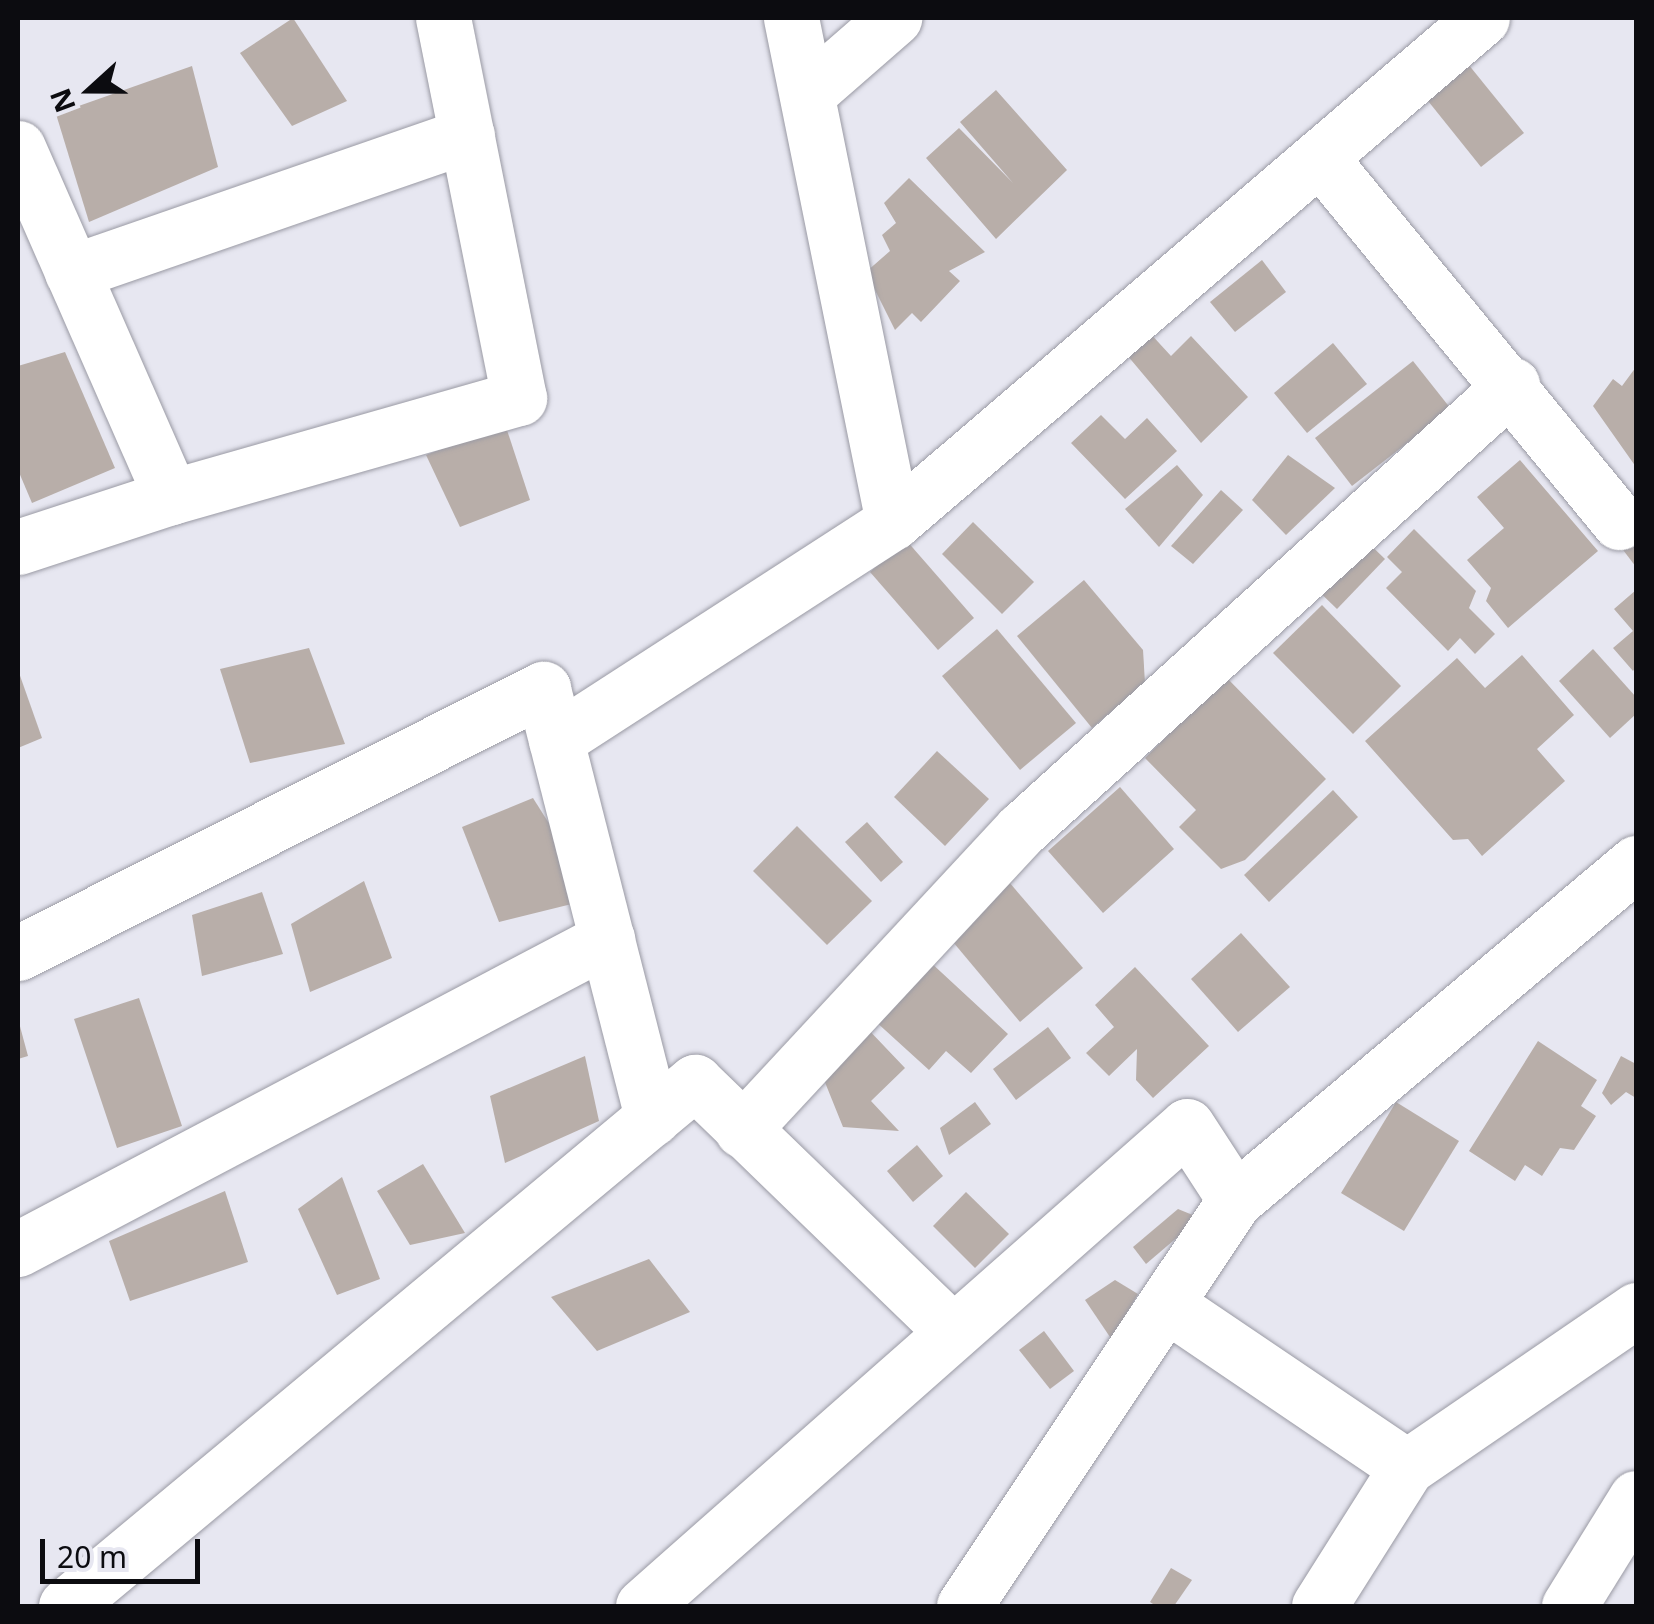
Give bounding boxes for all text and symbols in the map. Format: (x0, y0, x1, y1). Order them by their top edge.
north arrow (40, 40, 140, 140)
text: N (40, 83, 84, 118)
scale bar (45, 1519, 205, 1581)
text: 20 m (57, 1536, 127, 1577)

